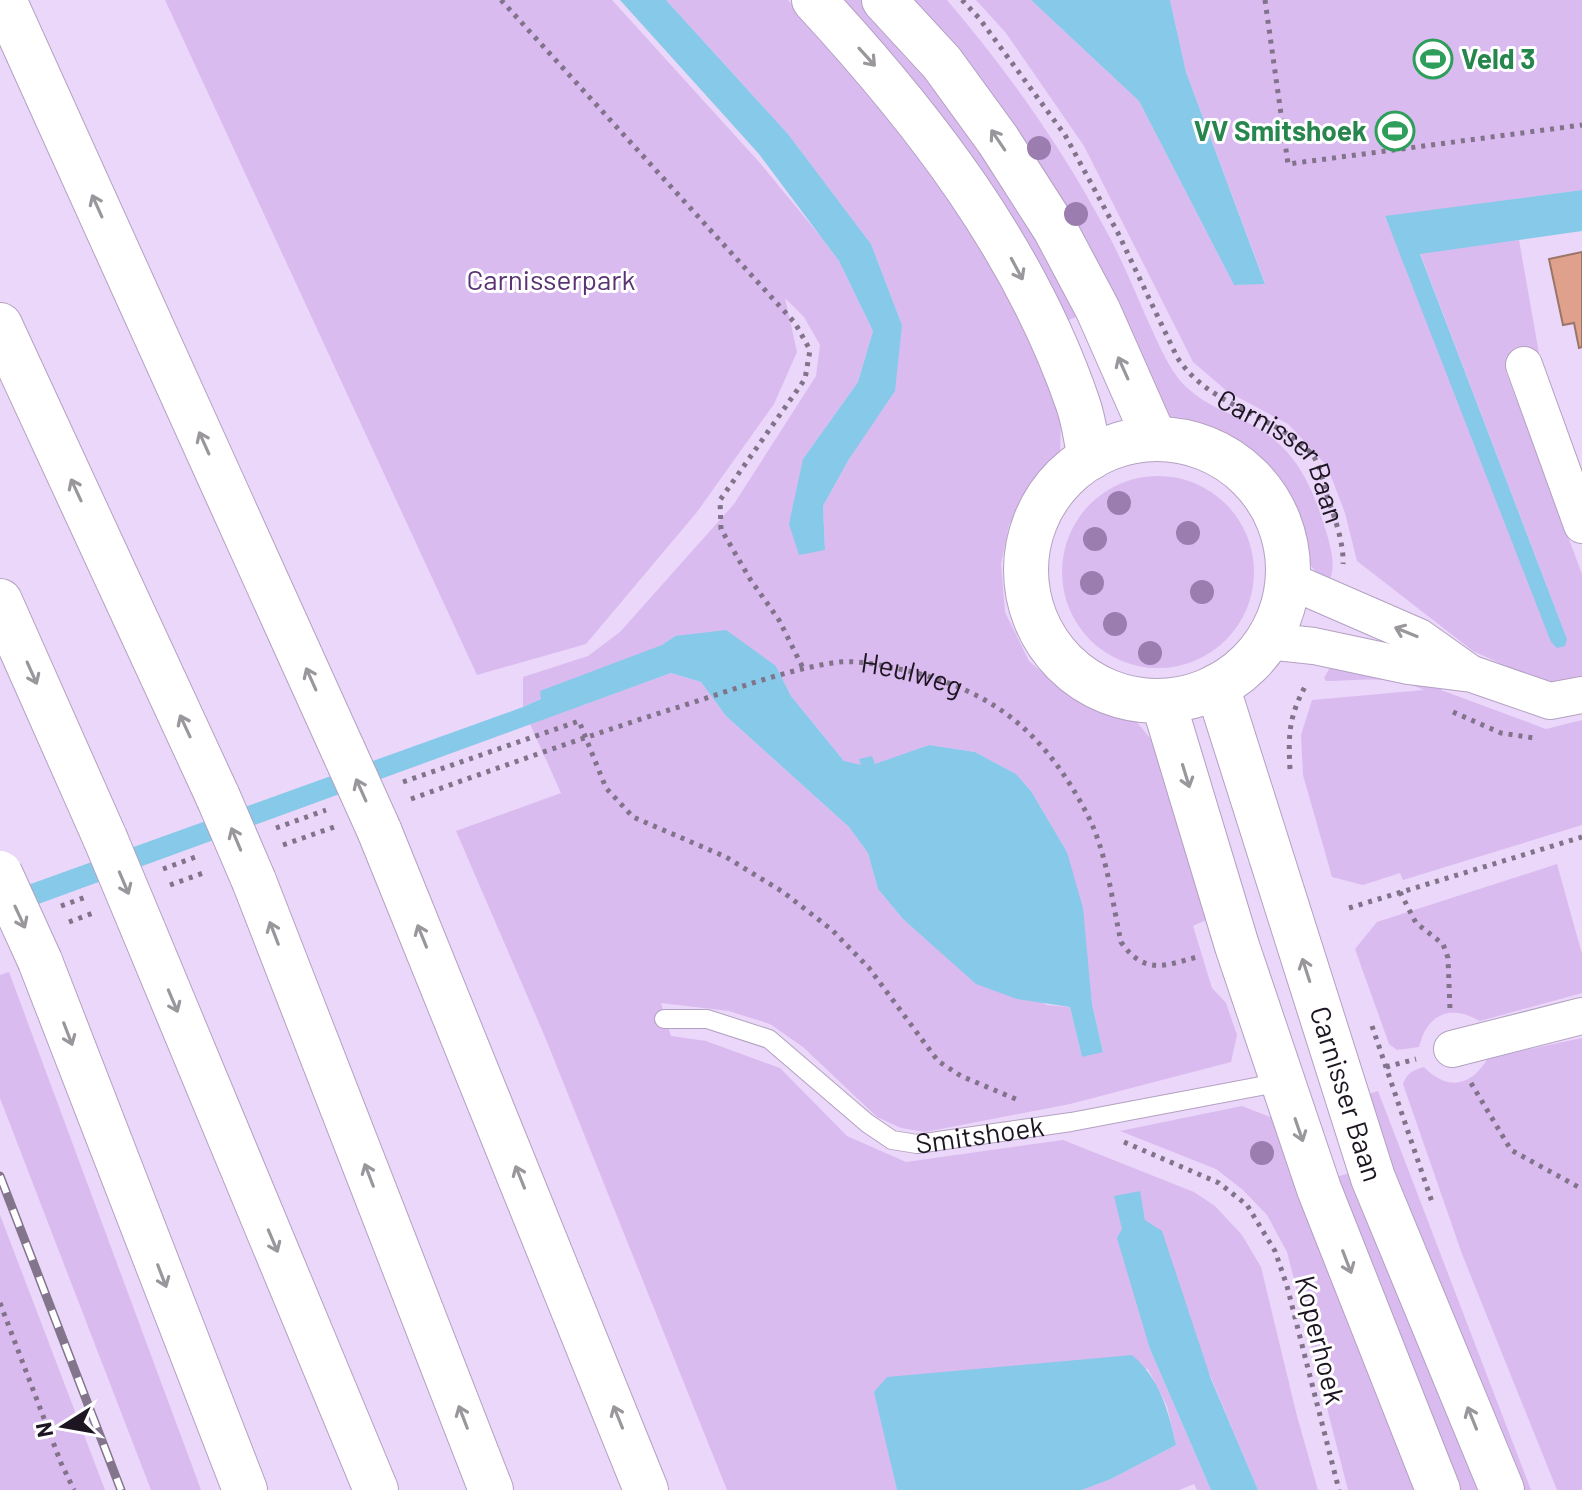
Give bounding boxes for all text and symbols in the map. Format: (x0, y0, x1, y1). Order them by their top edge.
sports icon: Veld 3 (1412, 38, 1454, 80)
place label: Veld 3 (1461, 41, 1535, 75)
one-way arrow (858, 47, 876, 67)
sports icon: VV Smitshoek (1374, 110, 1416, 152)
place label: VV Smitshoek (1194, 113, 1367, 147)
one-way arrow (990, 130, 1006, 152)
one-way arrow (89, 194, 104, 218)
one-way arrow (1009, 257, 1025, 281)
park label: Carnisserpark (466, 262, 636, 296)
one-way arrow (1115, 356, 1130, 381)
street label: Carnisser Baan (1211, 381, 1353, 527)
one-way arrow (196, 431, 211, 455)
one-way arrow (68, 478, 83, 502)
one-way arrow (1394, 623, 1419, 638)
street label: Heulweg (859, 644, 969, 703)
one-way arrow (25, 660, 40, 684)
one-way arrow (303, 668, 318, 692)
one-way arrow (177, 714, 192, 738)
one-way arrow (1179, 762, 1194, 788)
one-way arrow (353, 778, 368, 802)
one-way arrow (227, 827, 242, 852)
one-way arrow (118, 870, 133, 895)
one-way arrow (13, 905, 28, 929)
one-way arrow (266, 921, 280, 946)
one-way arrow (413, 924, 428, 949)
one-way arrow (1298, 958, 1312, 983)
one-way arrow (167, 988, 182, 1012)
street label: Carnisser Baan (1304, 1002, 1391, 1186)
one-way arrow (62, 1021, 76, 1046)
street label: Smitshoek (913, 1108, 1046, 1160)
one-way arrow (1292, 1117, 1307, 1142)
one-way arrow (361, 1163, 375, 1188)
one-way arrow (511, 1165, 526, 1190)
one-way arrow (267, 1228, 281, 1253)
one-way arrow (1341, 1249, 1355, 1274)
one-way arrow (156, 1263, 170, 1288)
street label: Koperhoek (1289, 1272, 1353, 1408)
north arrow (24, 1386, 104, 1466)
one-way arrow (455, 1405, 469, 1430)
one-way arrow (609, 1406, 624, 1430)
one-way arrow (1464, 1406, 1479, 1431)
text: N (29, 1420, 58, 1440)

